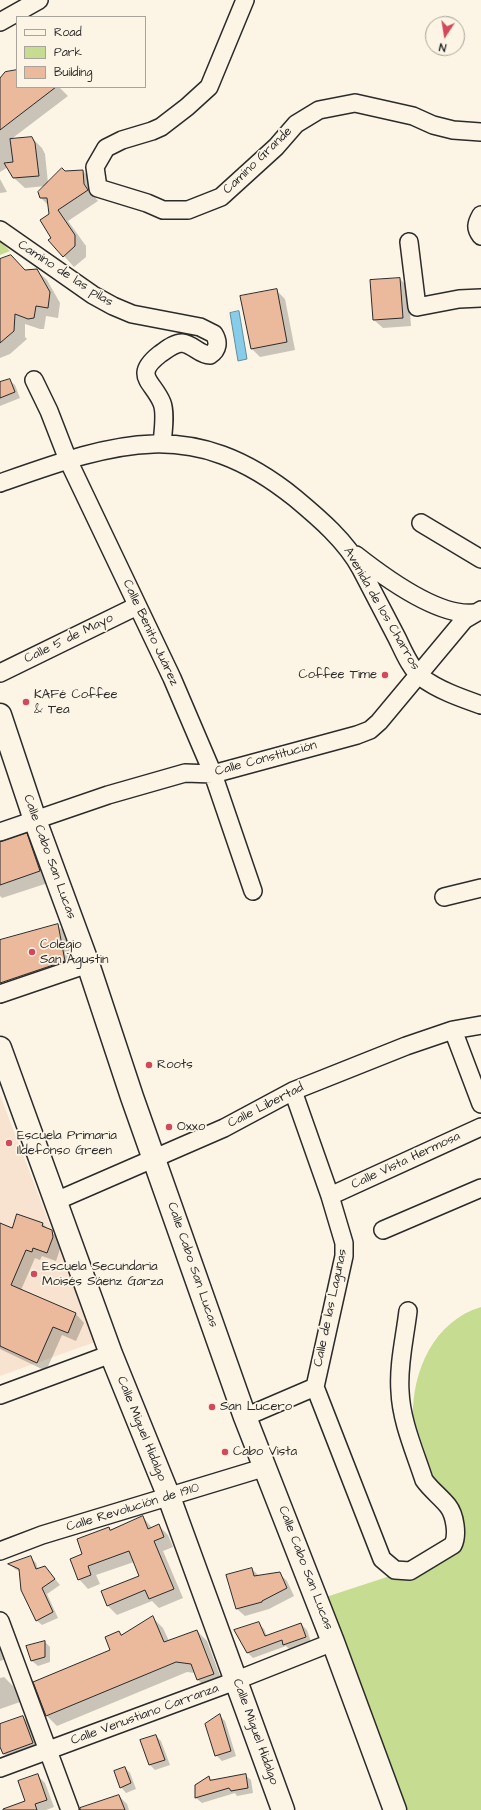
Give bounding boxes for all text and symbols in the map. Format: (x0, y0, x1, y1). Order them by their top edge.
legend (16, 16, 146, 88)
north arrow (425, 16, 465, 56)
text: Road (54, 24, 82, 41)
text: N (438, 39, 448, 55)
text: Park (54, 44, 82, 61)
text: Building (54, 64, 92, 81)
street label: Camino Grande (220, 124, 296, 198)
street label: Camino de las pilas (14, 237, 116, 311)
street label: Avenida de los Charros (339, 545, 423, 673)
street label: Calle Benito Juárez (119, 577, 181, 689)
street label: Calle 5 de Mayo (22, 611, 116, 667)
place label: Coffee Time (299, 667, 377, 683)
marker: Coffee Time (380, 670, 390, 680)
place label: KAFé Coffee & Tea (34, 687, 117, 718)
marker: KAFé Coffee & Tea (21, 697, 31, 707)
street label: Calle Constitución (213, 738, 319, 780)
street label: Calle Cabo San Lucas (19, 793, 79, 921)
place label: Colegio San Agustin (40, 937, 109, 968)
marker: Colegio San Agustin (27, 947, 37, 957)
place label: Roots (157, 1057, 193, 1073)
marker: Roots (144, 1060, 154, 1070)
street label: Calle Libertad (225, 1080, 307, 1132)
place label: Oxxo (177, 1119, 205, 1135)
marker: Oxxo (164, 1122, 174, 1132)
place label: Escuela Primaria Ildefonso Green (17, 1128, 117, 1159)
street label: Calle Vista Hermosa (349, 1129, 463, 1193)
marker: Escuela Primaria Ildefonso Green (4, 1138, 14, 1148)
street label: Calle Cabo San Lucas (163, 1200, 221, 1330)
street label: Calle de las Lagunas (311, 1248, 351, 1368)
place label: Escuela Secundaria Moisés Sáenz Garza (42, 1259, 163, 1290)
marker: Escuela Secundaria Moisés Sáenz Garza (29, 1269, 39, 1279)
street label: Calle Miguel Hidalgo (113, 1374, 169, 1484)
place label: San Lucero (220, 1399, 292, 1415)
marker: San Lucero (207, 1402, 217, 1412)
place label: Cabo Vista (233, 1444, 297, 1460)
marker: Cabo Vista (220, 1447, 230, 1457)
street label: Calle Revolución de 1910 (65, 1480, 201, 1536)
street label: Calle Cabo San Lucas (274, 1504, 336, 1632)
street label: Calle Miguel Hidalgo (229, 1677, 281, 1787)
street label: Calle Venustiano Carranza (69, 1681, 221, 1749)

